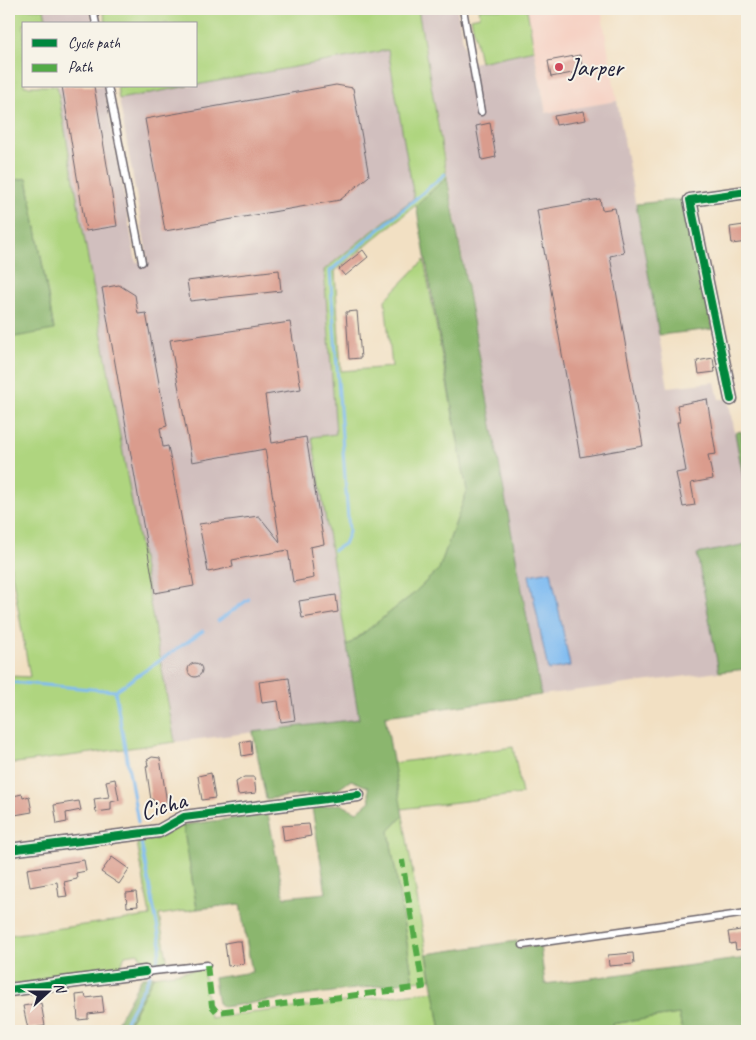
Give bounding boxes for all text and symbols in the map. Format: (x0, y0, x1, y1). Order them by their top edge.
legend (22, 22, 198, 88)
text: Cycle path (68, 34, 120, 53)
place label: Jarper (568, 52, 625, 84)
text: Path (68, 58, 94, 77)
marker: Jarper (553, 61, 565, 73)
street label: Cicha (136, 784, 192, 828)
north arrow (22, 968, 72, 1018)
text: N (50, 980, 70, 997)

